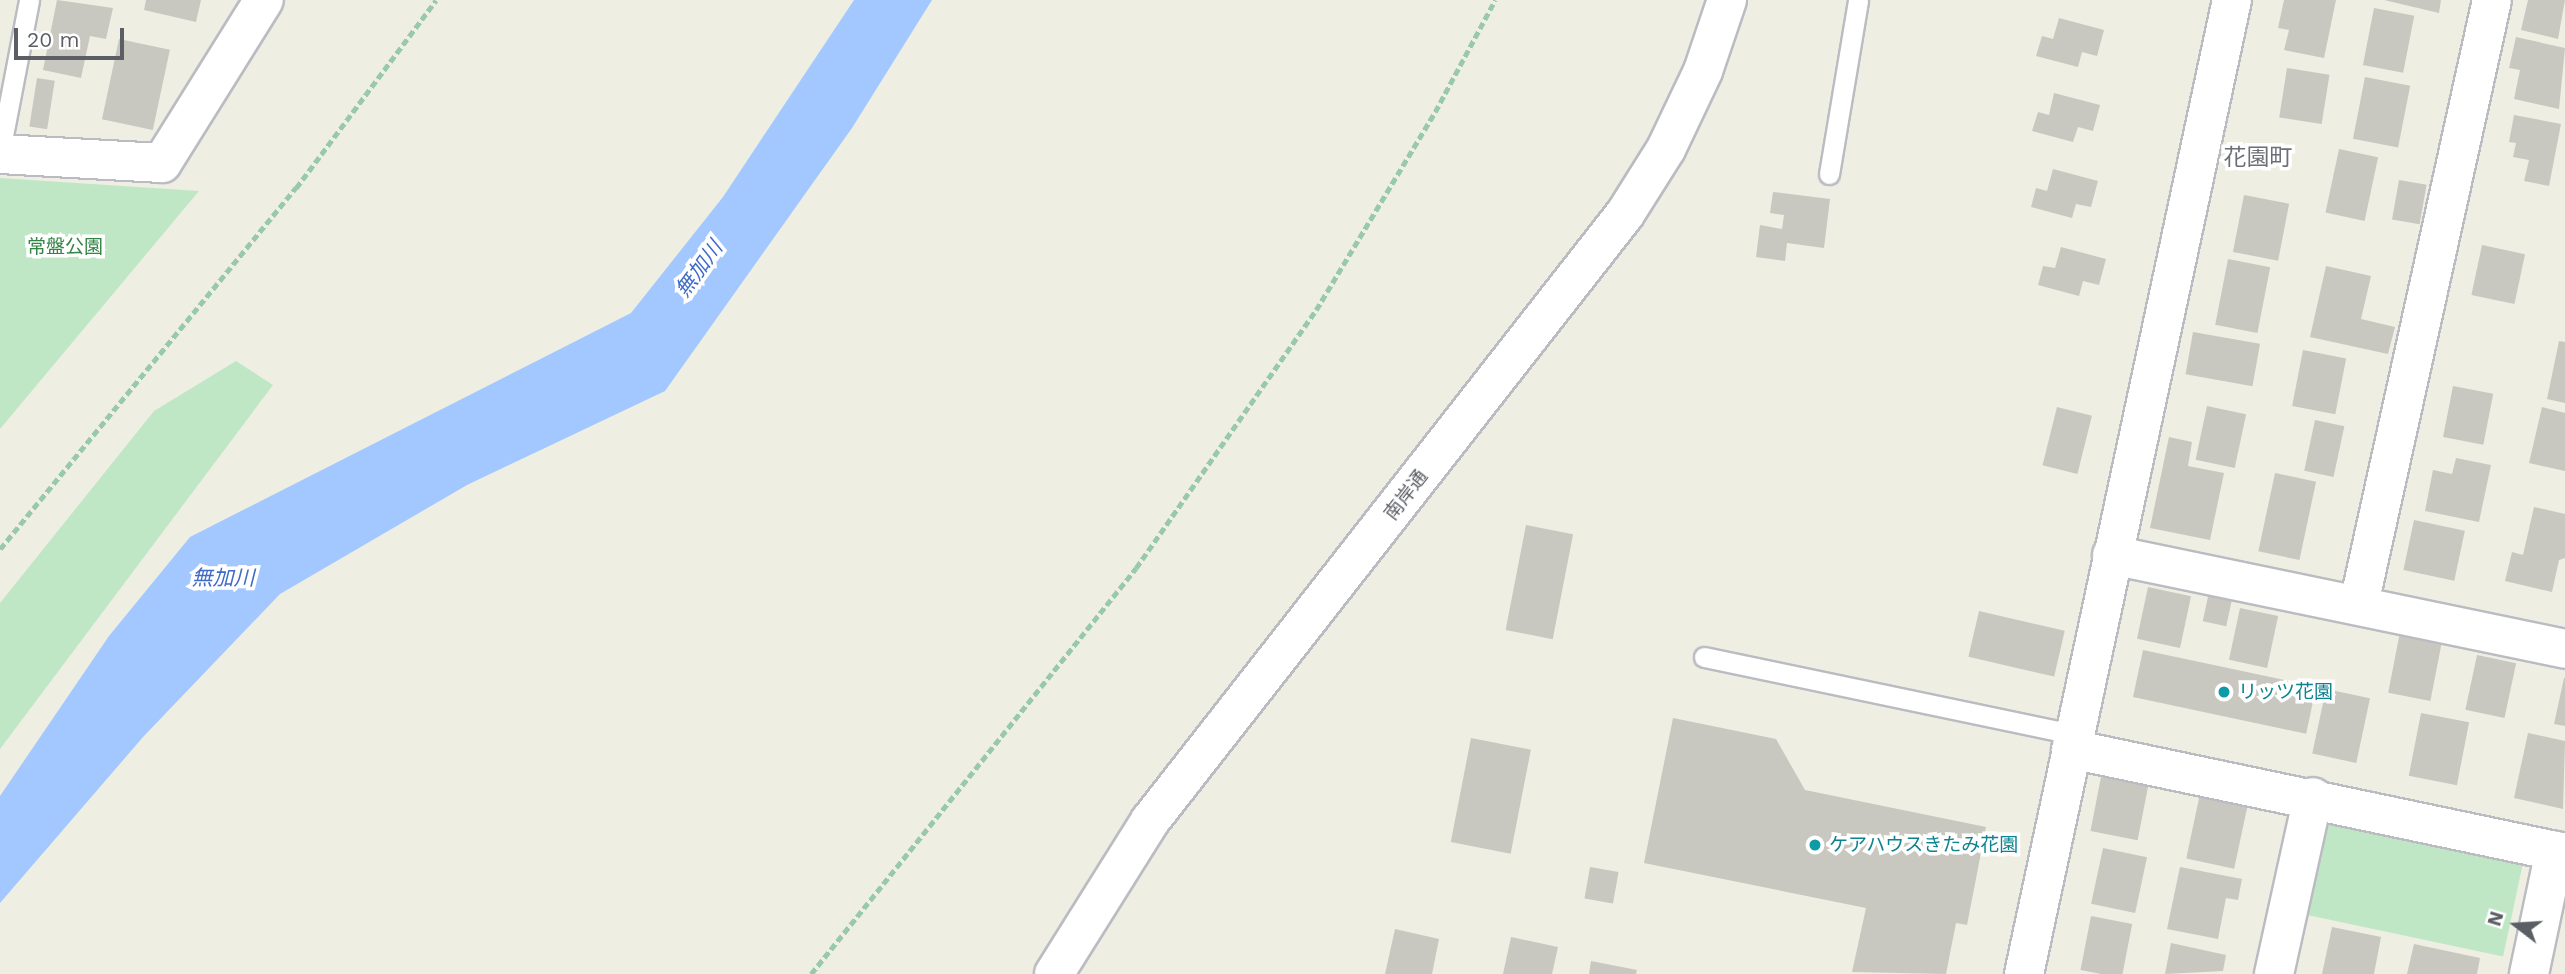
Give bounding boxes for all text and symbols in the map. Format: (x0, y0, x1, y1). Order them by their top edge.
scale bar (18, 14, 128, 58)
text: 20 m (27, 27, 79, 52)
district label: 花園町 (2224, 144, 2292, 172)
park label: 常盤公園 (27, 236, 103, 258)
water label: 無加川 (670, 236, 728, 302)
street label: 南岸通 (1379, 466, 1433, 524)
water label: 無加川 (192, 565, 254, 591)
place label: リッツ花園 (2238, 681, 2333, 703)
marker: リッツ花園 (2216, 684, 2232, 700)
place label: ケアハウスきたみ花園 (1829, 834, 2019, 856)
marker: ケアハウスきたみ花園 (1807, 837, 1823, 853)
north arrow (2481, 890, 2551, 960)
text: N (2482, 909, 2508, 929)

